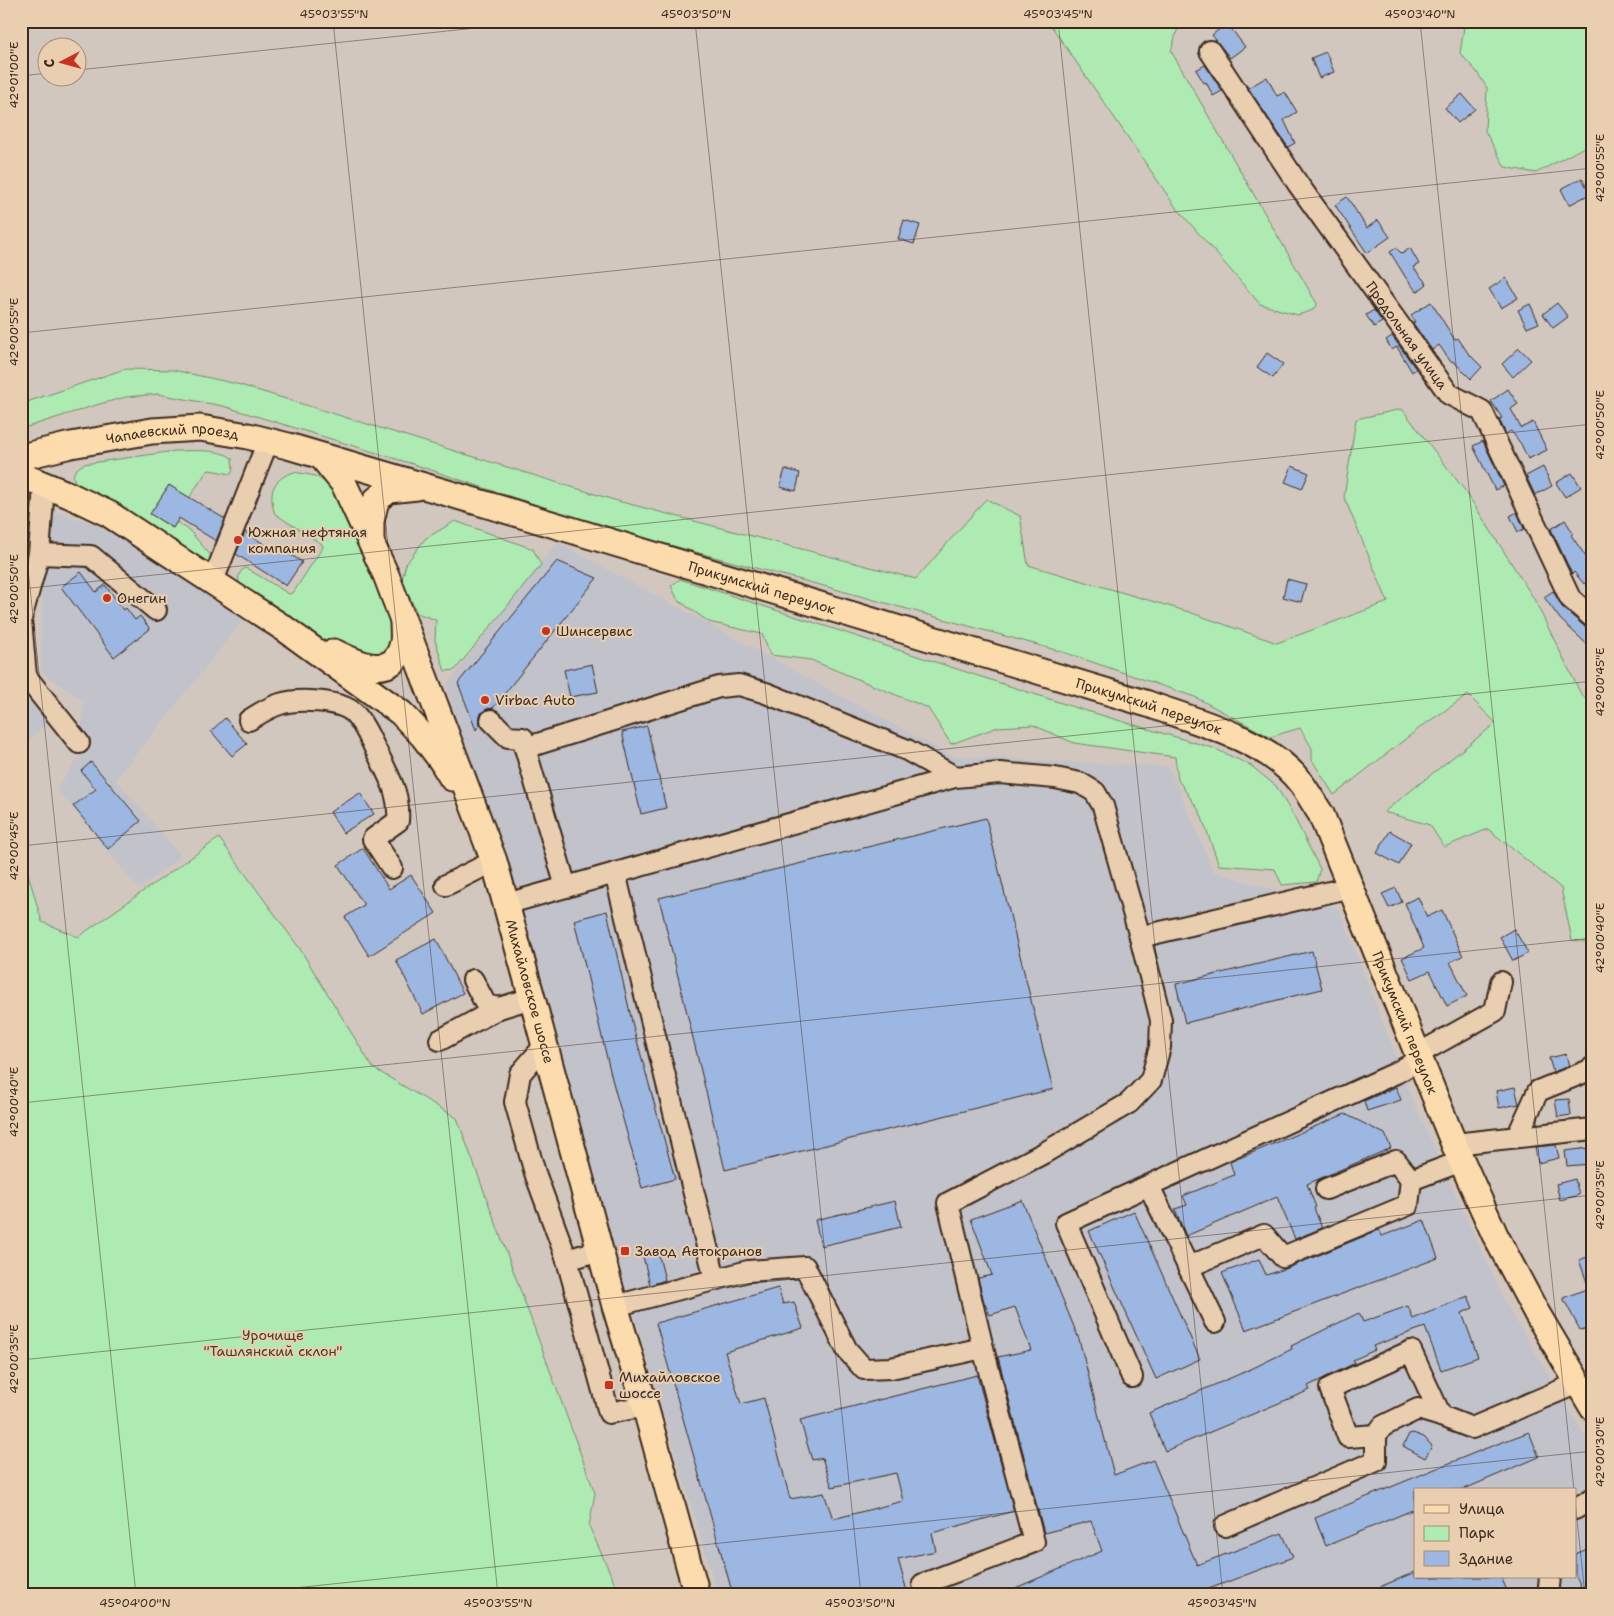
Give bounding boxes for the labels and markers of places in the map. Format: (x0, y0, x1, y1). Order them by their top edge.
place label: Южная нефтяная компания (248, 523, 367, 557)
marker: Южная нефтяная компания (232, 534, 244, 546)
place label: Онегин (117, 589, 166, 607)
marker: Онегин (101, 592, 113, 604)
place label: Шинсервис (556, 622, 633, 640)
marker: Шинсервис (540, 625, 552, 637)
place label: Virbac Auto (495, 691, 575, 709)
marker: Virbac Auto (479, 694, 491, 706)
place label: Завод Автокранов (635, 1242, 762, 1260)
marker: Завод Автокранов (619, 1245, 631, 1257)
place label: Михайловское шоссе (619, 1368, 721, 1402)
marker: Михайловское шоссе (603, 1379, 615, 1391)

